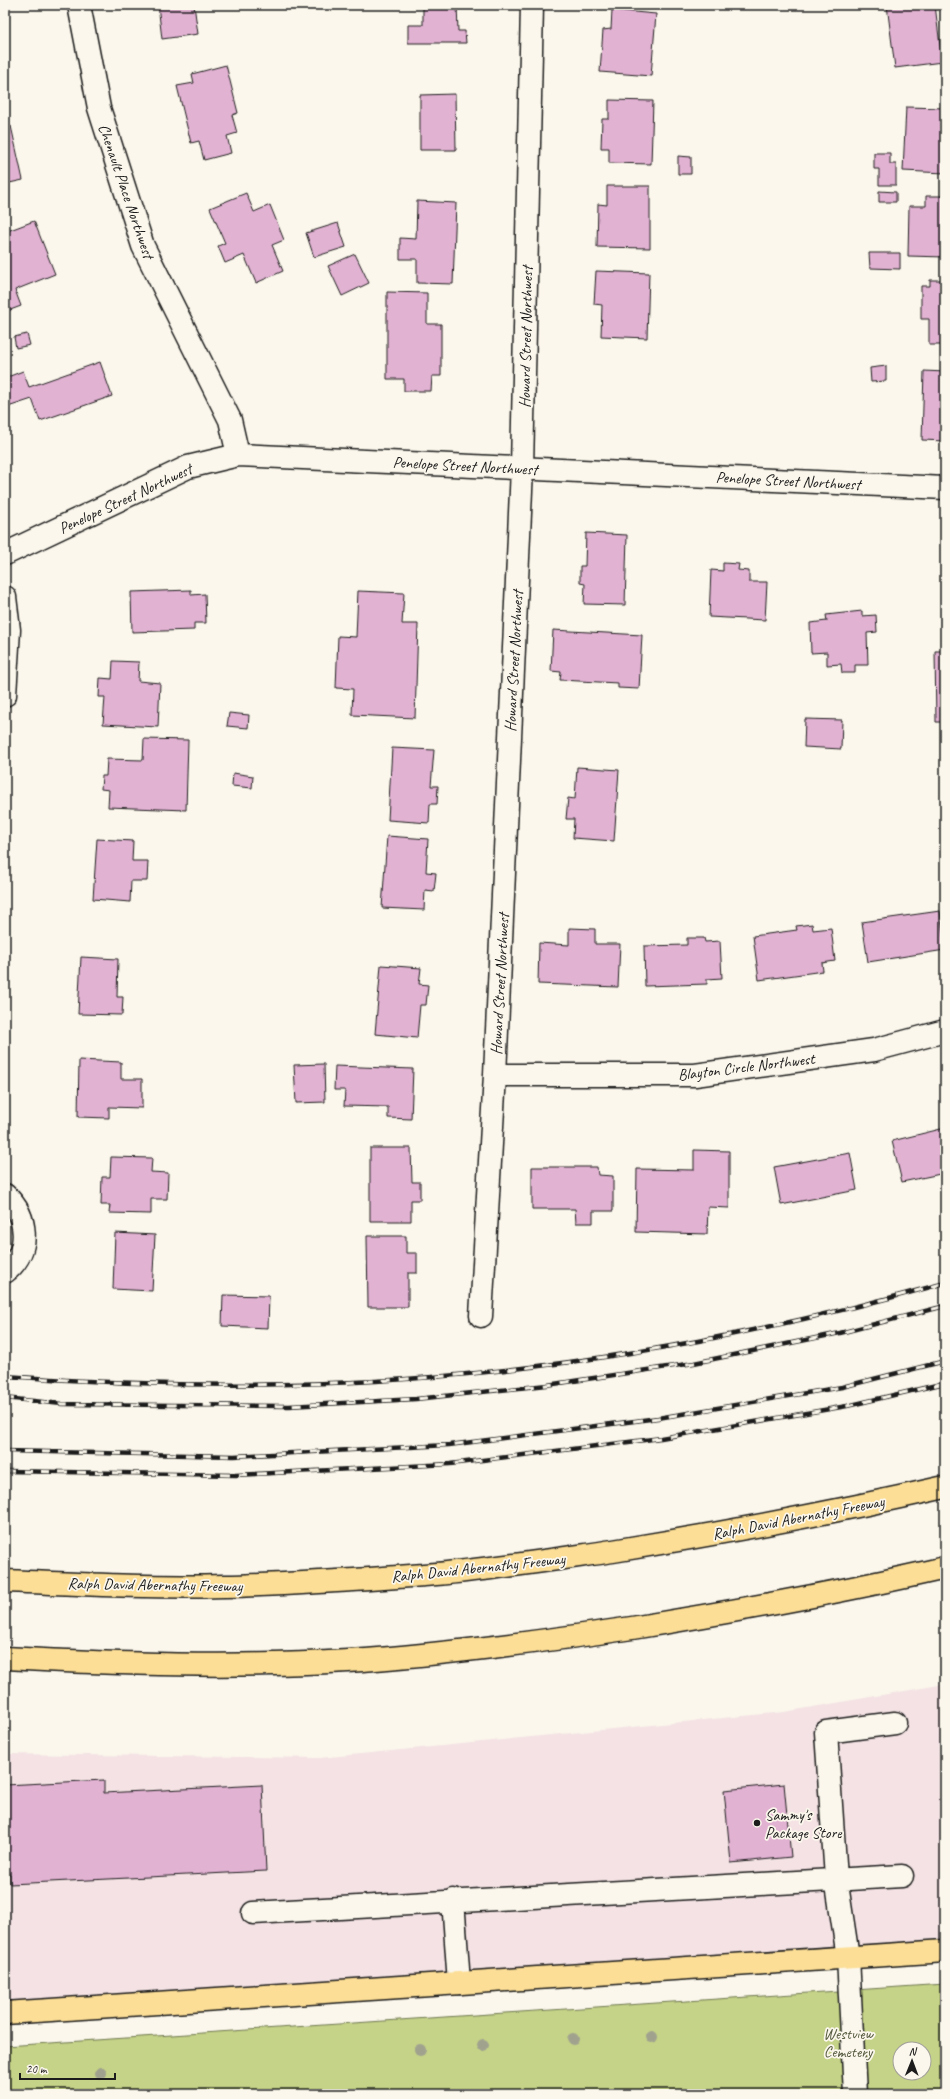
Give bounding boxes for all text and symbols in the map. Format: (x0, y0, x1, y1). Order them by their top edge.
street label: Chenault Place Northwest (94, 121, 159, 264)
street label: Howard Street Northwest (515, 263, 537, 408)
street label: Penelope Street Northwest (392, 452, 540, 480)
street label: Penelope Street Northwest (56, 458, 198, 539)
street label: Penelope Street Northwest (715, 467, 863, 495)
street label: Howard Street Northwest (500, 587, 528, 732)
street label: Howard Street Northwest (486, 910, 514, 1055)
street label: Blayton Circle Northwest (677, 1048, 817, 1085)
street label: Ralph David Abernathy Freeway (711, 1491, 887, 1544)
street label: Ralph David Abernathy Freeway (390, 1549, 568, 1587)
street label: Ralph David Abernathy Freeway (67, 1573, 244, 1597)
place label: Sammy's Package Store (765, 1805, 843, 1843)
marker: Sammy's Package Store (752, 1818, 762, 1828)
park label: Westview Cemetery (823, 2024, 874, 2062)
north arrow (892, 2041, 932, 2081)
text: N (909, 2044, 918, 2058)
scale bar (20, 2055, 115, 2081)
text: 20 m (26, 2061, 48, 2077)

